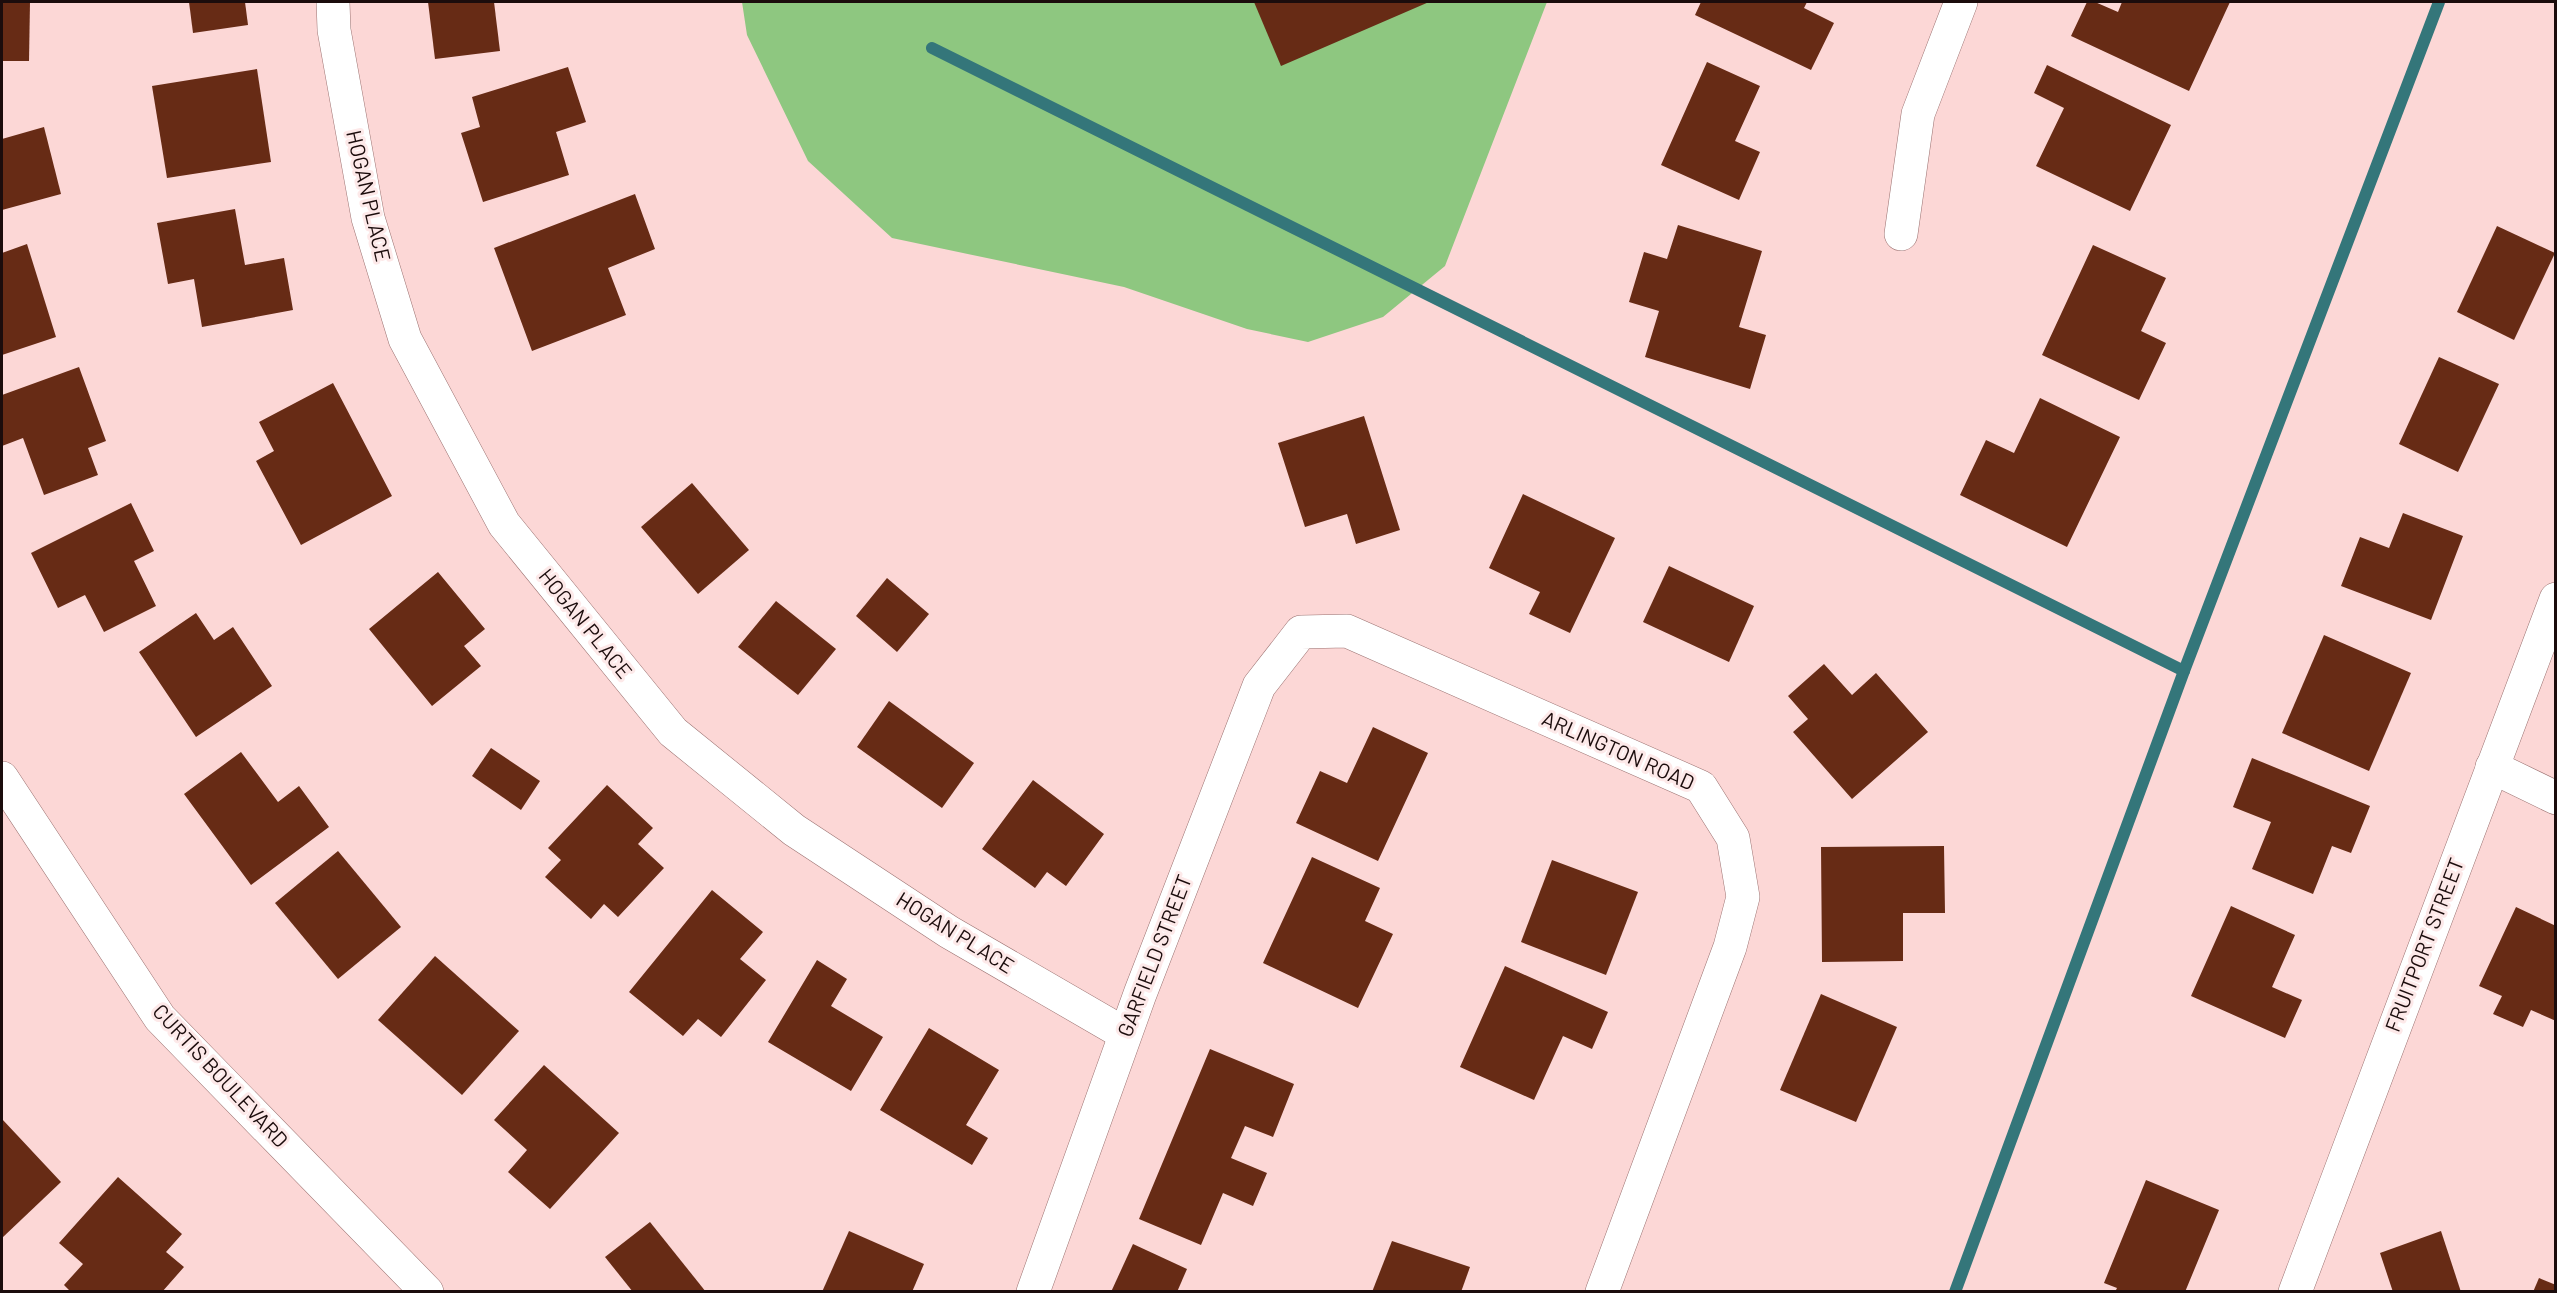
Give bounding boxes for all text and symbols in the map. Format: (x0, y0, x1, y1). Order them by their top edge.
street label: HOGAN PLACE (342, 128, 397, 264)
street label: HOGAN PLACE (534, 563, 638, 683)
street label: ARLINGTON ROAD (1539, 705, 1699, 794)
street label: FRUITPORT STREET (2379, 854, 2468, 1035)
street label: GARFIELD STREET (1111, 871, 1196, 1040)
street label: HOGAN PLACE (892, 886, 1019, 978)
street label: CURTIS BOULEVARD (148, 998, 294, 1152)

